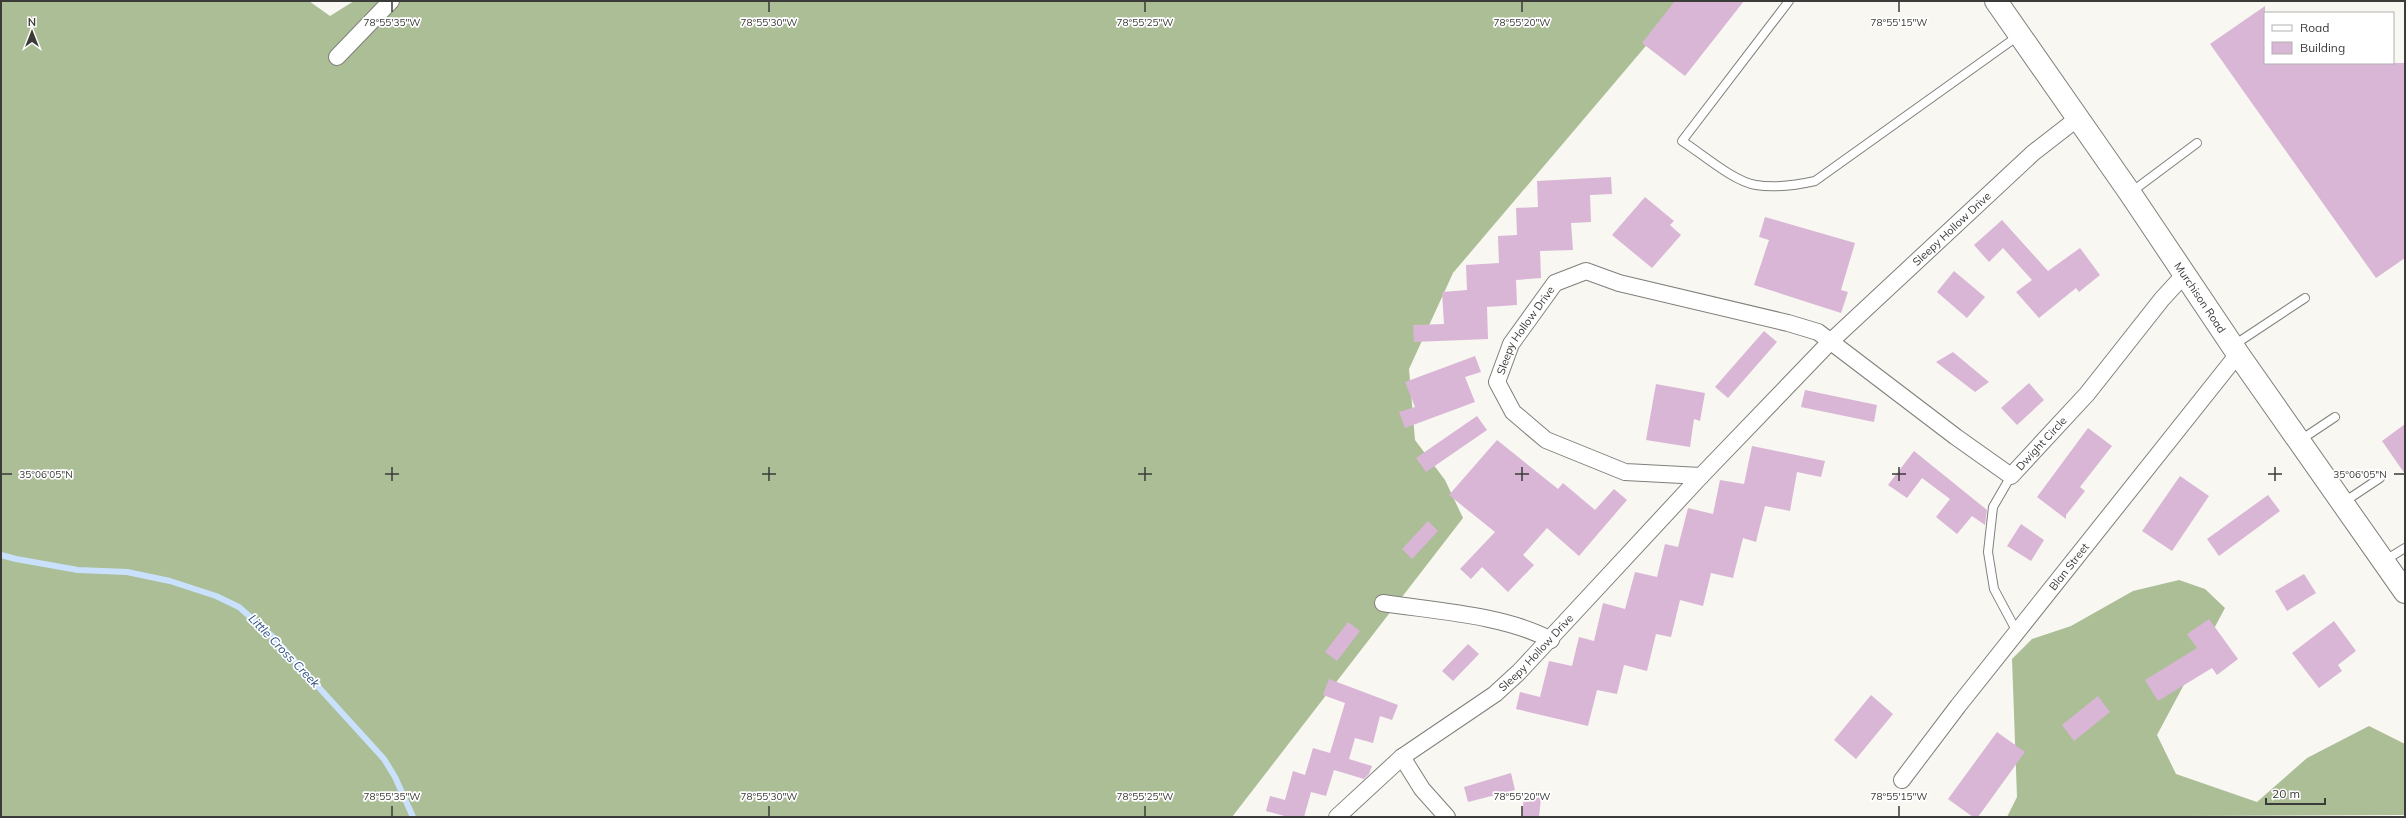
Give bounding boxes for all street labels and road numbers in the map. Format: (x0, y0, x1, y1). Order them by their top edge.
street label: Sleepy Hollow Drive (1910, 189, 1994, 269)
street label: Murchison Road (2171, 259, 2229, 336)
street label: Sleepy Hollow Drive (1493, 283, 1558, 377)
street label: Dwight Circle (2013, 414, 2070, 473)
street label: Blan Street (2046, 540, 2092, 593)
street label: Sleepy Hollow Drive (1496, 611, 1576, 694)

